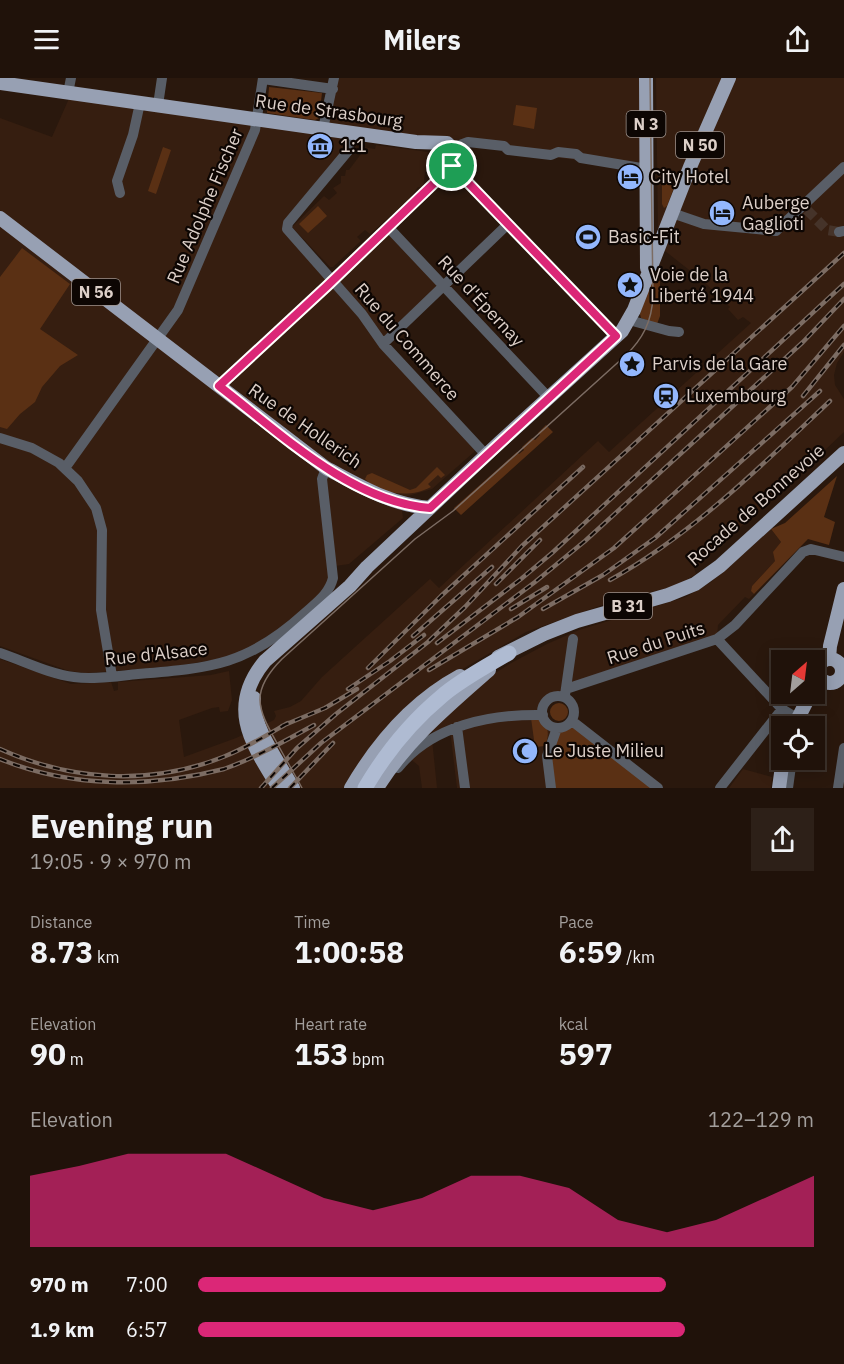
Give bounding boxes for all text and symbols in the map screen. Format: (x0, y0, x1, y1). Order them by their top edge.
text: Milers (383, 22, 461, 57)
icon: menu (30, 23, 63, 56)
icon: share (781, 23, 814, 56)
street label: Rue de Strasbourg (254, 89, 405, 132)
road number: N 3 (626, 111, 666, 137)
street label: Rue Adolphe Fischer (161, 124, 248, 287)
museum icon: 1:1 (305, 131, 335, 161)
road number: N 50 (676, 132, 724, 158)
place label: 1:1 (340, 134, 367, 157)
pin (426, 140, 477, 191)
icon: arrive (435, 149, 468, 182)
hotel icon: City Hotel (615, 162, 645, 192)
place label: City Hotel (650, 165, 729, 188)
place label: Auberge Gaglioti (742, 191, 810, 235)
hotel icon: Auberge Gaglioti (707, 198, 737, 228)
sports icon: Basic-Fit (573, 222, 603, 252)
place label: Basic-Fit (608, 225, 680, 248)
street label: Rue d'Épernay (433, 250, 530, 351)
place label: Voie de la Liberté 1944 (650, 263, 754, 307)
place icon: Voie de la Liberté 1944 (615, 270, 645, 300)
street label: Rue du Commerce (350, 278, 465, 405)
road number: N 56 (72, 279, 120, 305)
place icon: Parvis de la Gare (617, 349, 647, 379)
place label: Parvis de la Gare (652, 352, 787, 375)
street label: Rue de Hollerich (244, 378, 366, 473)
station icon: Luxembourg (651, 381, 681, 411)
place label: Luxembourg (686, 384, 787, 407)
street label: Rocade de Bonnevoie (682, 439, 829, 570)
road number: B 31 (604, 593, 652, 619)
street label: Rue du Puits (604, 616, 708, 669)
street label: Rue d'Alsace (103, 637, 209, 670)
north arrow (771, 650, 825, 704)
map controls (771, 650, 825, 770)
button: locate (771, 716, 825, 770)
mosque icon: Le Juste Milieu (510, 736, 540, 766)
place label: Le Juste Milieu (544, 739, 664, 762)
text: Evening run (30, 804, 214, 847)
button: share (751, 808, 814, 871)
text: 19:05 · 9 × 970 m (30, 848, 191, 875)
text: Distance (30, 912, 92, 932)
text: Time (294, 912, 330, 932)
text: Pace (559, 912, 593, 932)
text: 8.73 (30, 932, 93, 971)
text: 1:00:58 (294, 932, 404, 971)
text: 6:59 (559, 932, 623, 971)
text: km (93, 947, 120, 967)
text: /km (623, 947, 655, 967)
text: Elevation (30, 1014, 96, 1034)
text: Heart rate (294, 1014, 367, 1034)
text: kcal (559, 1014, 588, 1034)
text: 90 (30, 1034, 66, 1073)
text: 153 (294, 1034, 348, 1073)
text: 597 (559, 1034, 613, 1073)
text: m (66, 1049, 84, 1069)
text: bpm (348, 1049, 385, 1069)
text: Elevation (30, 1106, 113, 1133)
text: 122–129 m (708, 1106, 814, 1133)
text: 970 m (30, 1271, 89, 1298)
text: 7:00 (126, 1271, 168, 1298)
text: 1.9 km (30, 1316, 94, 1343)
text: 6:57 (126, 1316, 168, 1343)

